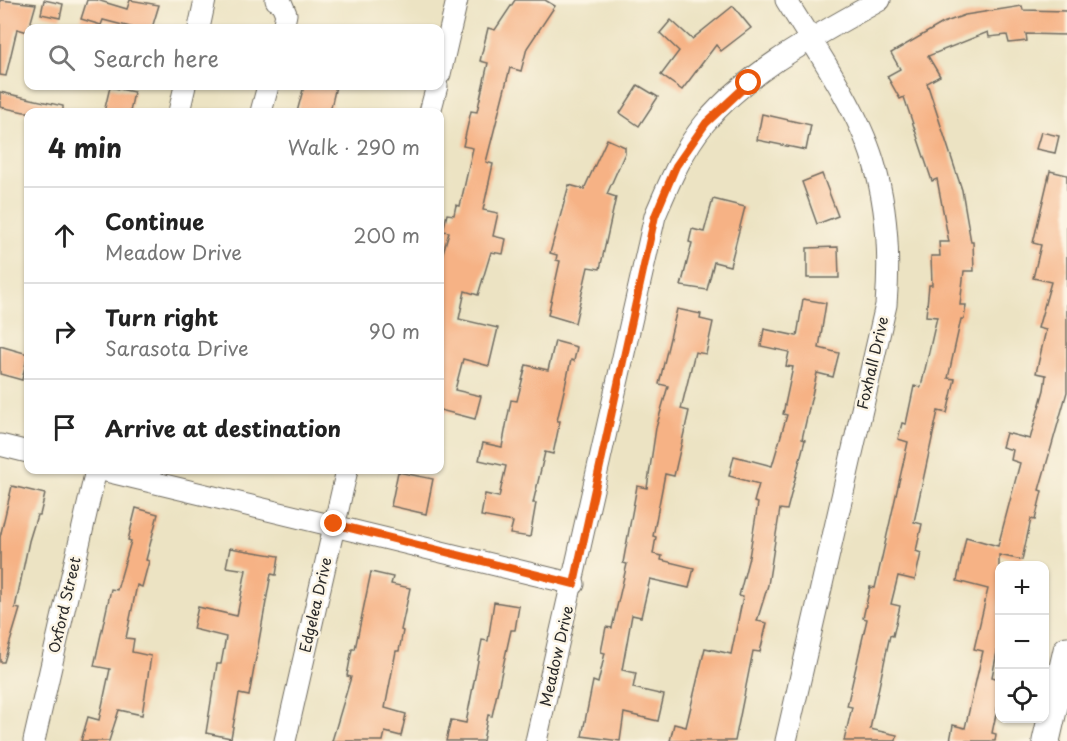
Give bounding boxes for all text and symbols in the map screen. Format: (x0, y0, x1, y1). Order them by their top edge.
search box (24, 24, 444, 90)
icon: search (45, 41, 78, 74)
text: Search here (93, 41, 219, 74)
route start (735, 69, 761, 95)
text: 4 min (48, 128, 122, 167)
text: Walk · 290 m (288, 132, 420, 162)
text: Continue (105, 204, 204, 237)
icon: ahead (48, 219, 81, 252)
text: 200 m (353, 220, 420, 250)
text: Meadow Drive (105, 237, 242, 267)
text: Turn right (105, 300, 218, 333)
street label: Foxhall Drive (850, 314, 893, 411)
icon: right (48, 315, 81, 348)
text: 90 m (369, 316, 420, 346)
text: Sarasota Drive (105, 333, 249, 363)
icon: arrive (48, 411, 81, 444)
text: Arrive at destination (105, 411, 341, 444)
route end (320, 510, 346, 536)
street label: Oxford Street (41, 554, 86, 655)
street label: Edgelea Drive (292, 555, 337, 655)
map controls (995, 561, 1049, 723)
button: + (995, 561, 1049, 615)
street label: Meadow Drive (533, 603, 578, 708)
button: − (995, 615, 1049, 669)
button: locate (995, 669, 1049, 723)

